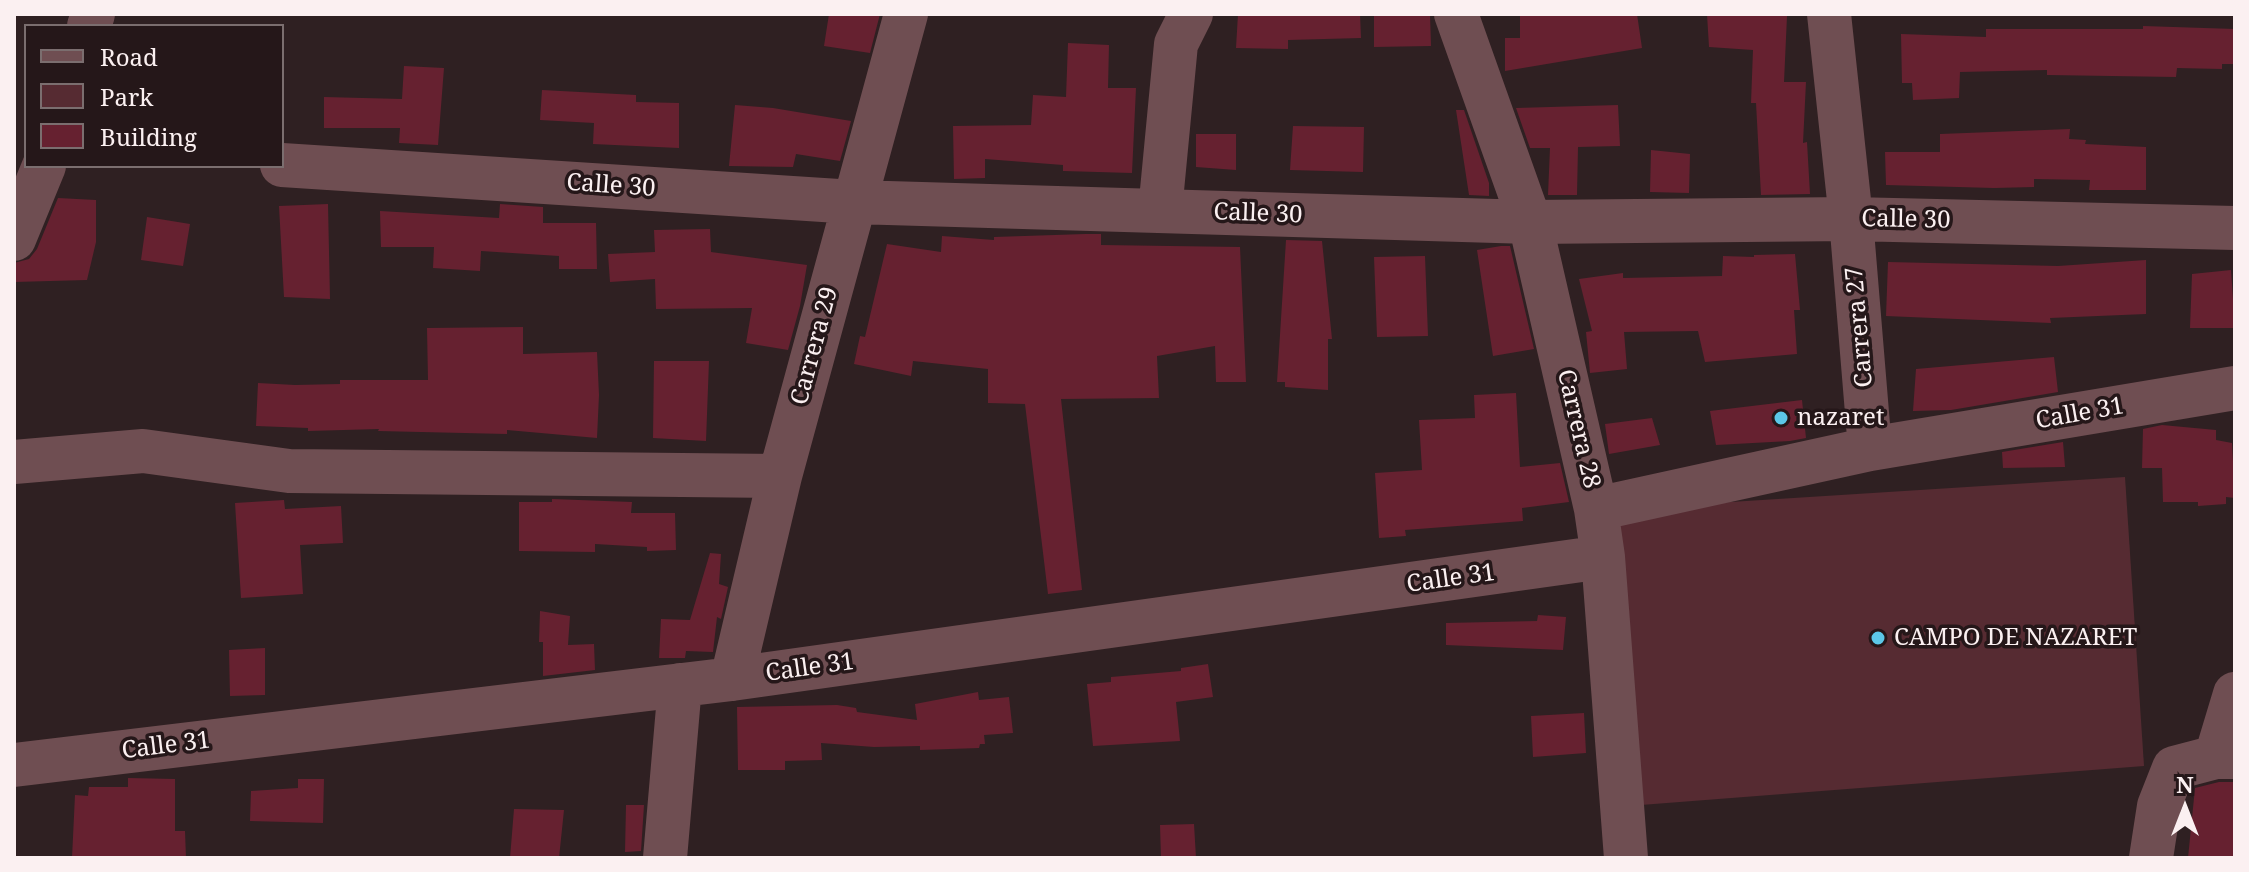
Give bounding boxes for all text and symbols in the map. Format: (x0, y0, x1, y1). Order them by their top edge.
legend (24, 24, 284, 168)
text: Road (100, 40, 158, 73)
text: Park (100, 80, 153, 113)
text: Building (100, 120, 197, 153)
street label: Calle 30 (566, 169, 656, 203)
street label: Calle 30 (1213, 198, 1303, 230)
street label: Calle 30 (1861, 205, 1951, 235)
street label: Carrera 27 (1840, 265, 1880, 389)
street label: Carrera 29 (785, 284, 845, 408)
street label: Carrera 28 (1550, 367, 1606, 491)
street label: Calle 31 (2034, 392, 2126, 436)
place label: nazaret (1797, 404, 1884, 432)
marker: nazaret (1772, 409, 1790, 427)
street label: Calle 31 (1405, 559, 1497, 599)
place label: CAMPO DE NAZARET (1894, 624, 2137, 652)
marker: CAMPO DE NAZARET (1869, 629, 1887, 647)
street label: Calle 31 (764, 648, 856, 688)
street label: Calle 31 (120, 726, 212, 766)
north arrow (2145, 768, 2225, 848)
text: N (2176, 769, 2194, 799)

